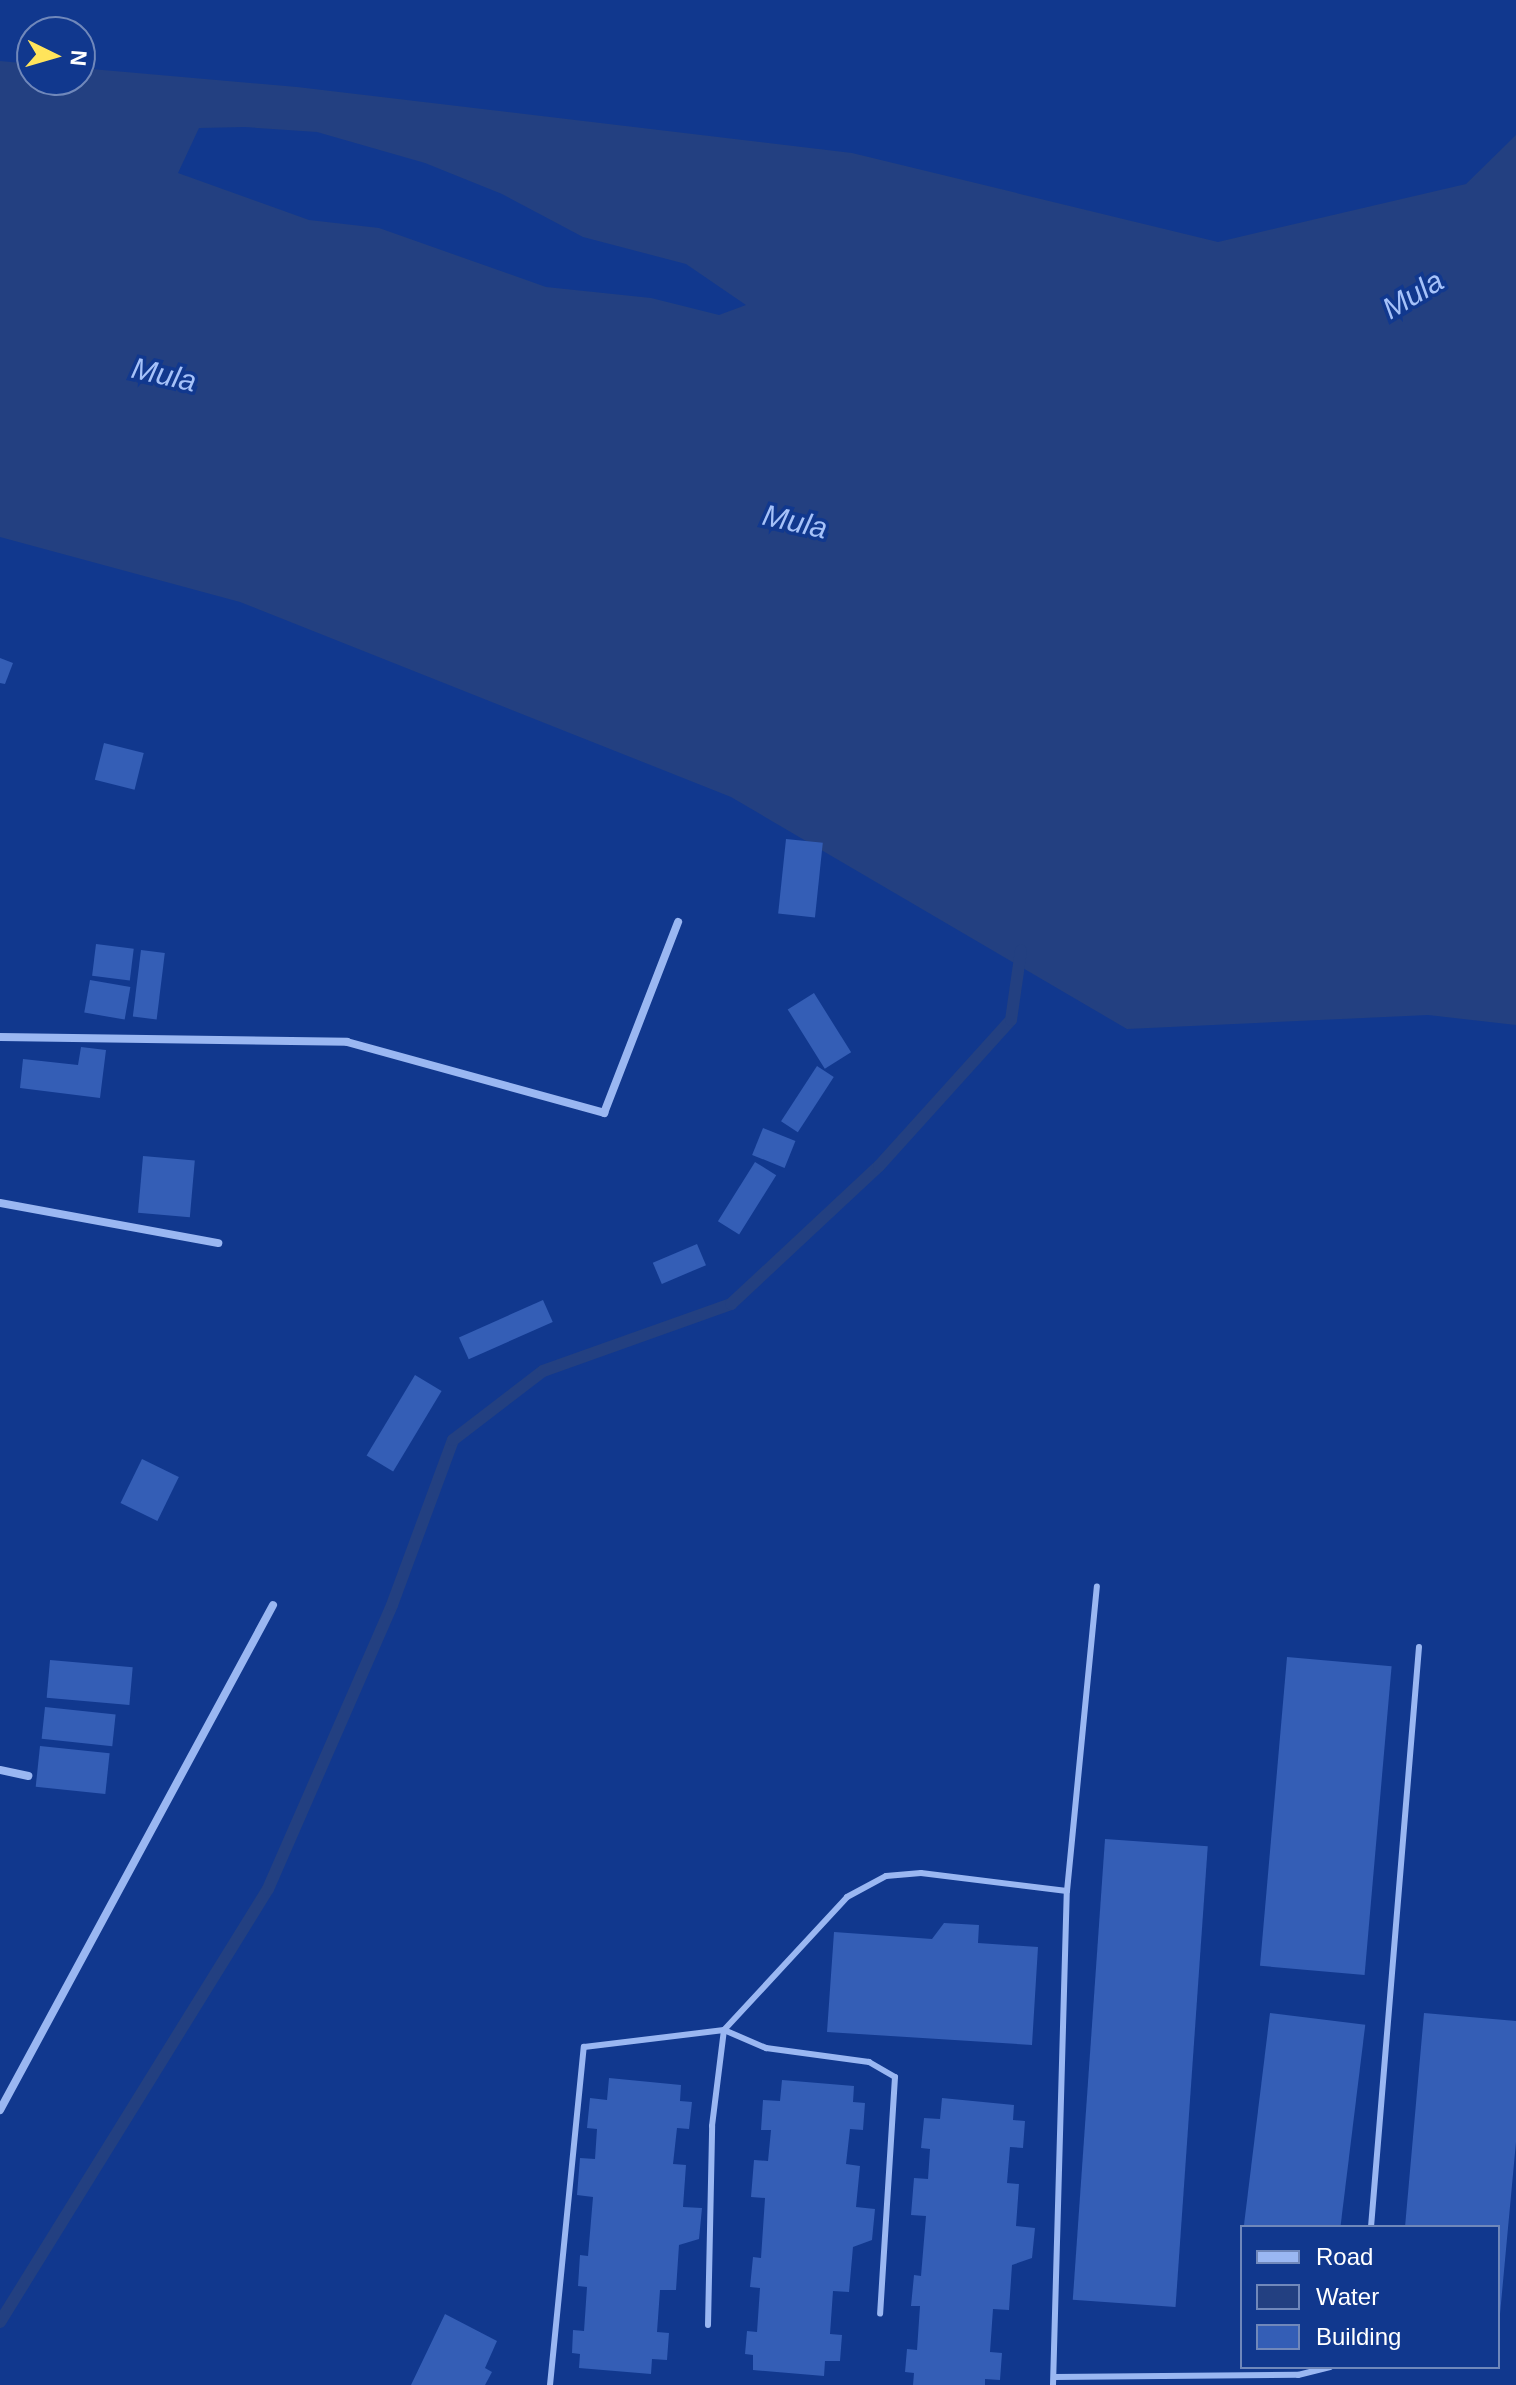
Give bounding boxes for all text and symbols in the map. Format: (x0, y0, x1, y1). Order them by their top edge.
north arrow (16, 16, 96, 96)
text: N (65, 49, 92, 67)
water label: Mula (1376, 263, 1450, 327)
water label: Mula (128, 350, 200, 400)
water label: Mula (759, 497, 831, 547)
legend (1240, 2225, 1500, 2369)
text: Road (1316, 2243, 1373, 2270)
text: Water (1316, 2283, 1379, 2310)
text: Building (1316, 2323, 1401, 2350)

